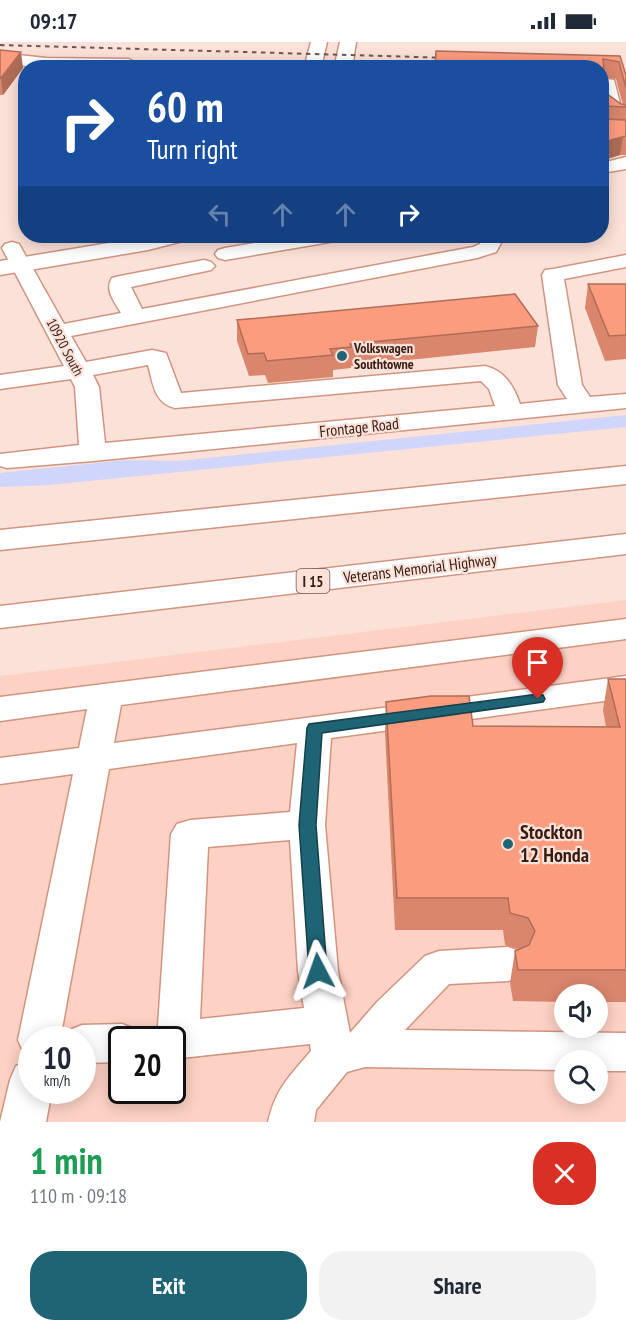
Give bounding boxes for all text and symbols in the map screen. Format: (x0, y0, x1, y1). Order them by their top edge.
text: 09:17 (30, 7, 78, 35)
text: 60 m (147, 79, 224, 134)
icon: right (48, 84, 126, 162)
text: Turn right (147, 132, 238, 166)
icon: left (203, 198, 236, 231)
icon: ahead (266, 198, 299, 231)
icon: ahead (329, 198, 362, 231)
icon: right (392, 198, 425, 231)
street label: 10920 South (42, 315, 88, 379)
place label: Volkswagen Southtowne (353, 339, 414, 373)
marker: Volkswagen Southtowne (335, 349, 349, 363)
street label: Frontage Road (318, 413, 400, 441)
street label: Veterans Memorial Highway (341, 549, 498, 587)
road number: I 15 (296, 569, 330, 593)
pin (512, 637, 563, 699)
icon: arrive (521, 646, 554, 679)
place label: Stockton 12 Honda (520, 819, 589, 868)
marker: Stockton 12 Honda (501, 837, 515, 851)
position arrow (286, 939, 350, 1003)
map controls (554, 984, 608, 1104)
button: sound (554, 984, 608, 1038)
speed limit sign: 20 (108, 1026, 186, 1104)
text: 10 (43, 1038, 71, 1077)
button: search (554, 1050, 608, 1104)
text: km/h (44, 1071, 70, 1090)
text: 1 min (30, 1137, 103, 1184)
button: close (533, 1142, 596, 1205)
text: 110 m · 09:18 (30, 1183, 127, 1209)
button: Exit (30, 1251, 307, 1320)
button: Share (319, 1251, 596, 1320)

